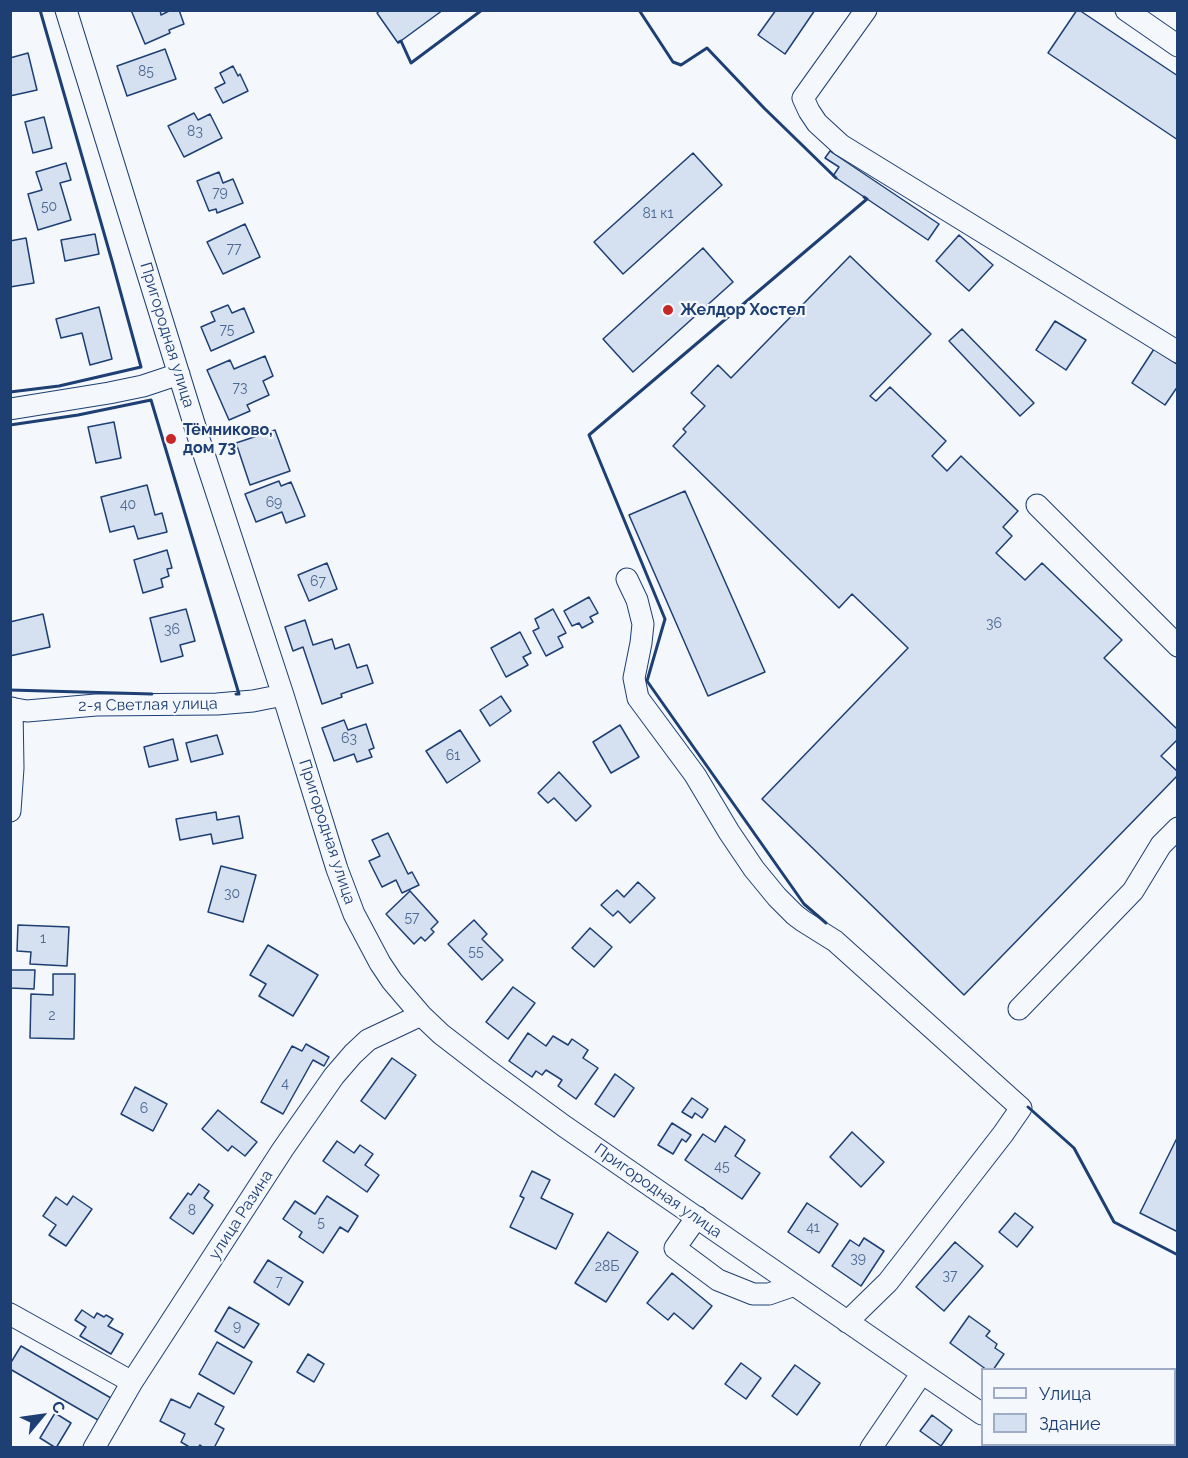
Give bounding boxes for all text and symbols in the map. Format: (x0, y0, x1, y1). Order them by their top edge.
house number: 85 (138, 64, 154, 80)
house number: 83 (187, 124, 203, 140)
house number: 79 (212, 185, 228, 201)
house number: 50 (41, 199, 57, 215)
house number: 81 к1 (642, 206, 674, 222)
house number: 77 (227, 241, 241, 257)
street label: Пригородная улица (136, 260, 198, 410)
place label: Желдор Хостел (680, 300, 806, 320)
marker: Желдор Хостел (661, 303, 675, 317)
house number: 75 (220, 322, 234, 338)
house number: 73 (233, 380, 247, 396)
place label: Тёмниково, дом 73 (183, 420, 273, 458)
marker: Тёмниково, дом 73 (164, 432, 178, 446)
house number: 69 (266, 495, 282, 511)
house number: 40 (120, 497, 136, 513)
house number: 67 (310, 574, 326, 590)
house number: 36 (986, 616, 1002, 632)
house number: 36 (164, 622, 180, 638)
street label: 2-я Светлая улица (78, 694, 218, 716)
house number: 63 (341, 731, 357, 747)
house number: 61 (446, 748, 460, 764)
street label: Пригородная улица (295, 757, 359, 907)
house number: 30 (224, 886, 240, 902)
house number: 57 (404, 910, 420, 926)
house number: 1 (40, 931, 46, 947)
house number: 55 (468, 944, 484, 960)
house number: 2 (48, 1008, 56, 1024)
house number: 4 (281, 1076, 289, 1092)
house number: 6 (140, 1101, 148, 1117)
street label: Пригородная улица (591, 1140, 725, 1242)
house number: 45 (714, 1159, 730, 1175)
street label: улица Разина (205, 1167, 277, 1263)
house number: 8 (188, 1203, 196, 1219)
house number: 5 (317, 1215, 325, 1231)
house number: 41 (806, 1220, 820, 1236)
house number: 39 (850, 1251, 866, 1267)
house number: 28Б (595, 1259, 619, 1275)
house number: 37 (943, 1268, 957, 1284)
house number: 7 (275, 1274, 283, 1290)
house number: 9 (233, 1319, 241, 1335)
legend (981, 1368, 1176, 1446)
text: Улица (1039, 1383, 1091, 1404)
north arrow (12, 1386, 72, 1446)
text: С (47, 1398, 69, 1416)
text: Здание (1039, 1413, 1101, 1434)

